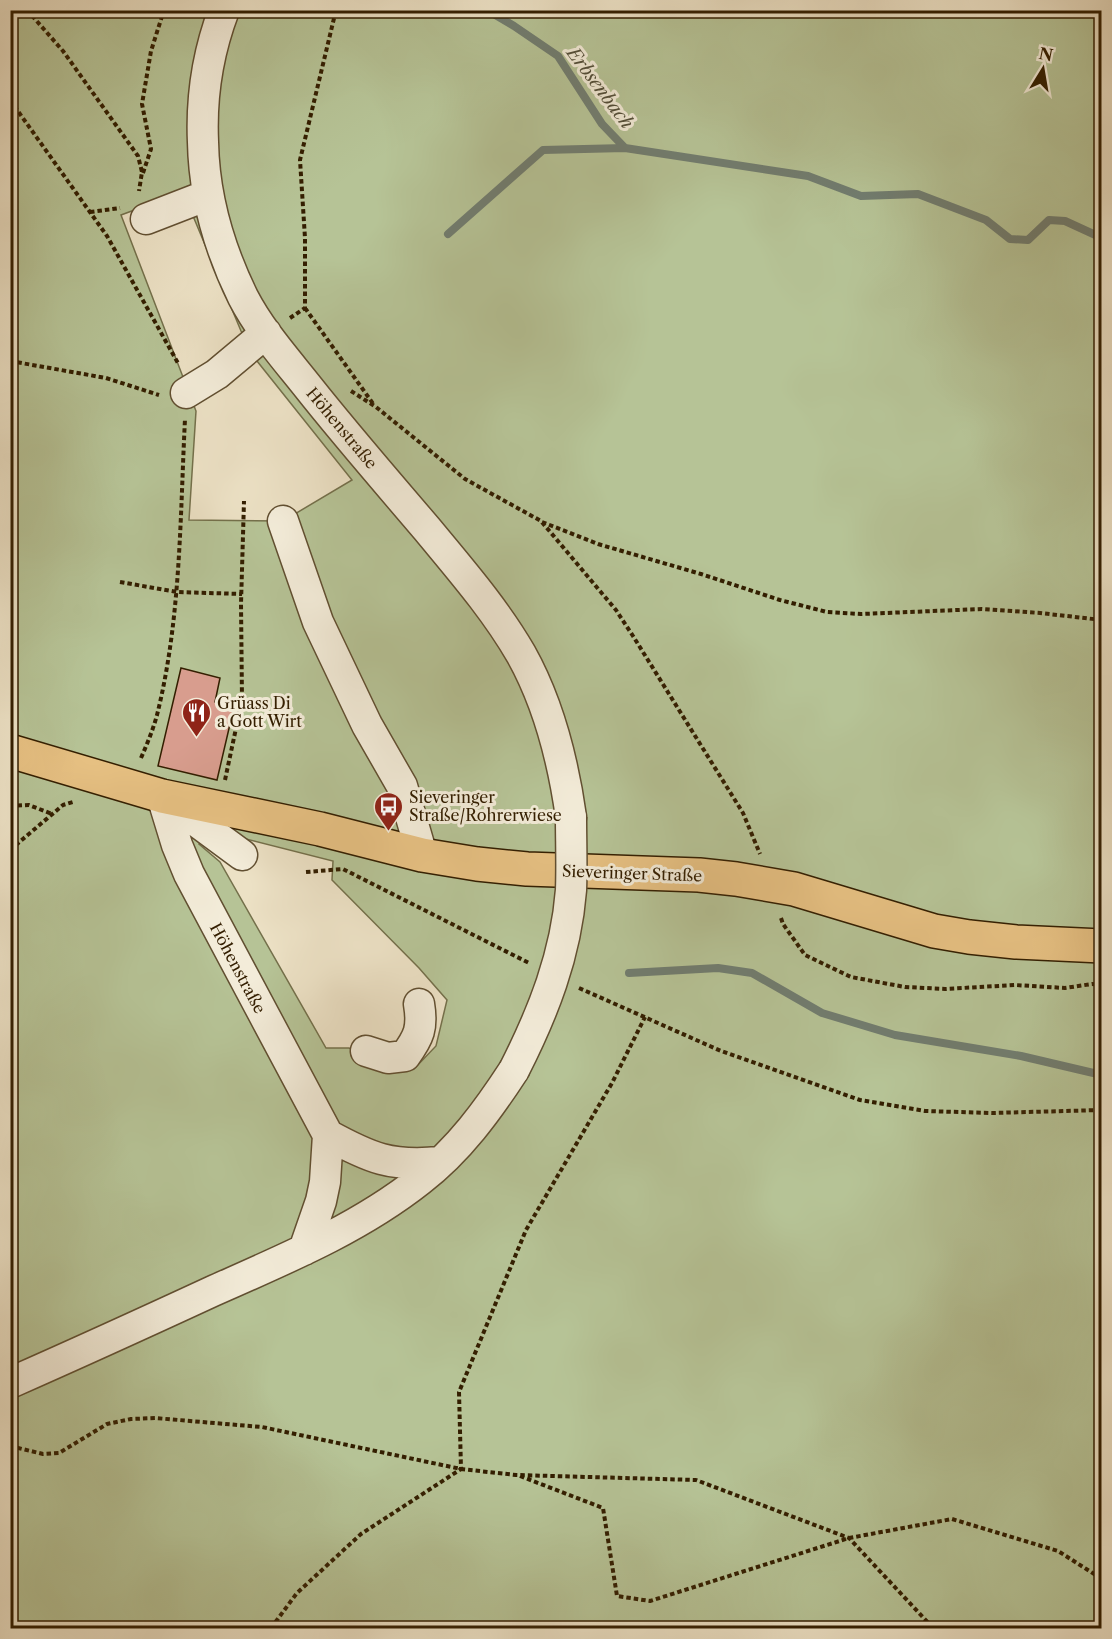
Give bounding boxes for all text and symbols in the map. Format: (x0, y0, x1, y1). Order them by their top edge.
north arrow (1013, 39, 1073, 99)
water label: Erbsenbach (561, 41, 638, 133)
text: N (1037, 43, 1055, 65)
street label: Höhenstraße (302, 383, 382, 473)
place label: Grüass Di a Gott Wirt (217, 693, 302, 731)
restaurant icon: Grüass Di a Gott Wirt (180, 696, 212, 738)
place label: Sieveringer Straße/Rohrerwiese (409, 787, 562, 825)
bus stop icon: Sieveringer Straße/Rohrerwiese (372, 790, 404, 832)
street label: Sieveringer Straße (562, 861, 703, 885)
street label: Höhenstraße (206, 919, 270, 1017)

